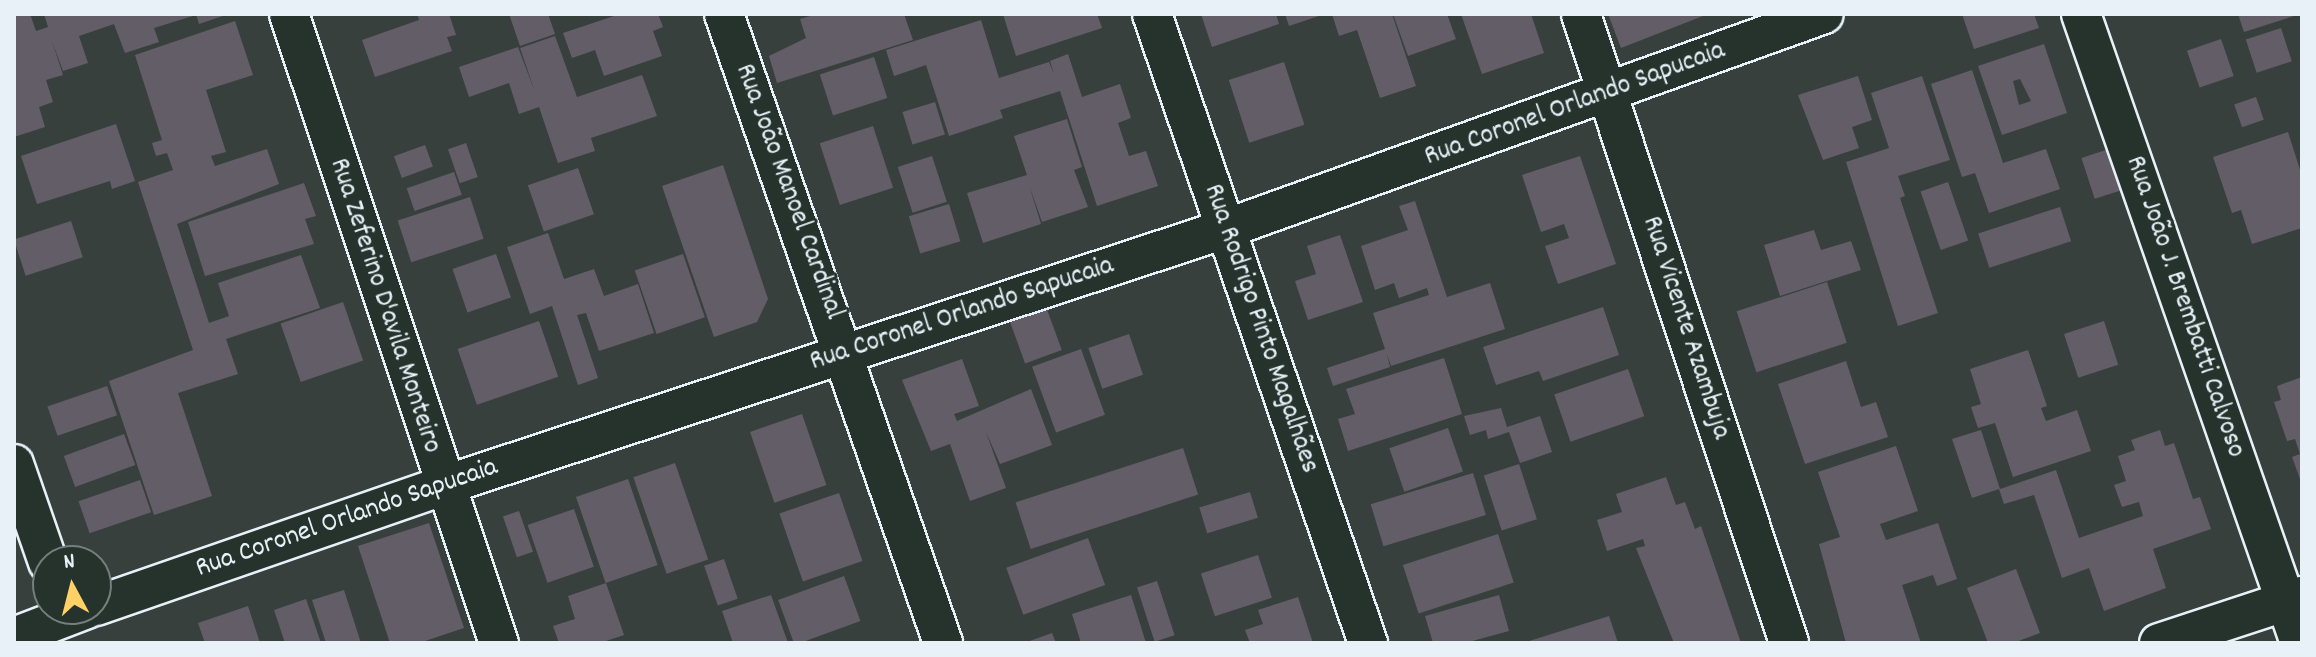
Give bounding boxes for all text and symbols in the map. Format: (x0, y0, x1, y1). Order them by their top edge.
street label: Rua Coronel Orlando Sapucaia (1420, 35, 1730, 175)
street label: Rua João Manoel Cardinal (726, 60, 850, 324)
street label: Rua João J. Brembatti Calvoso (2117, 152, 2251, 462)
street label: Rua Zeferino D'avila Monteiro (320, 154, 448, 458)
street label: Rua Rodrigo Pinto Magalhães (1195, 180, 1325, 478)
street label: Rua Vicente Azambuja (1633, 212, 1737, 444)
street label: Rua Coronel Orlando Sapucaia (806, 250, 1118, 380)
street label: Rua Coronel Orlando Sapucaia (192, 452, 502, 586)
north arrow (32, 545, 112, 625)
text: N (62, 547, 77, 579)

